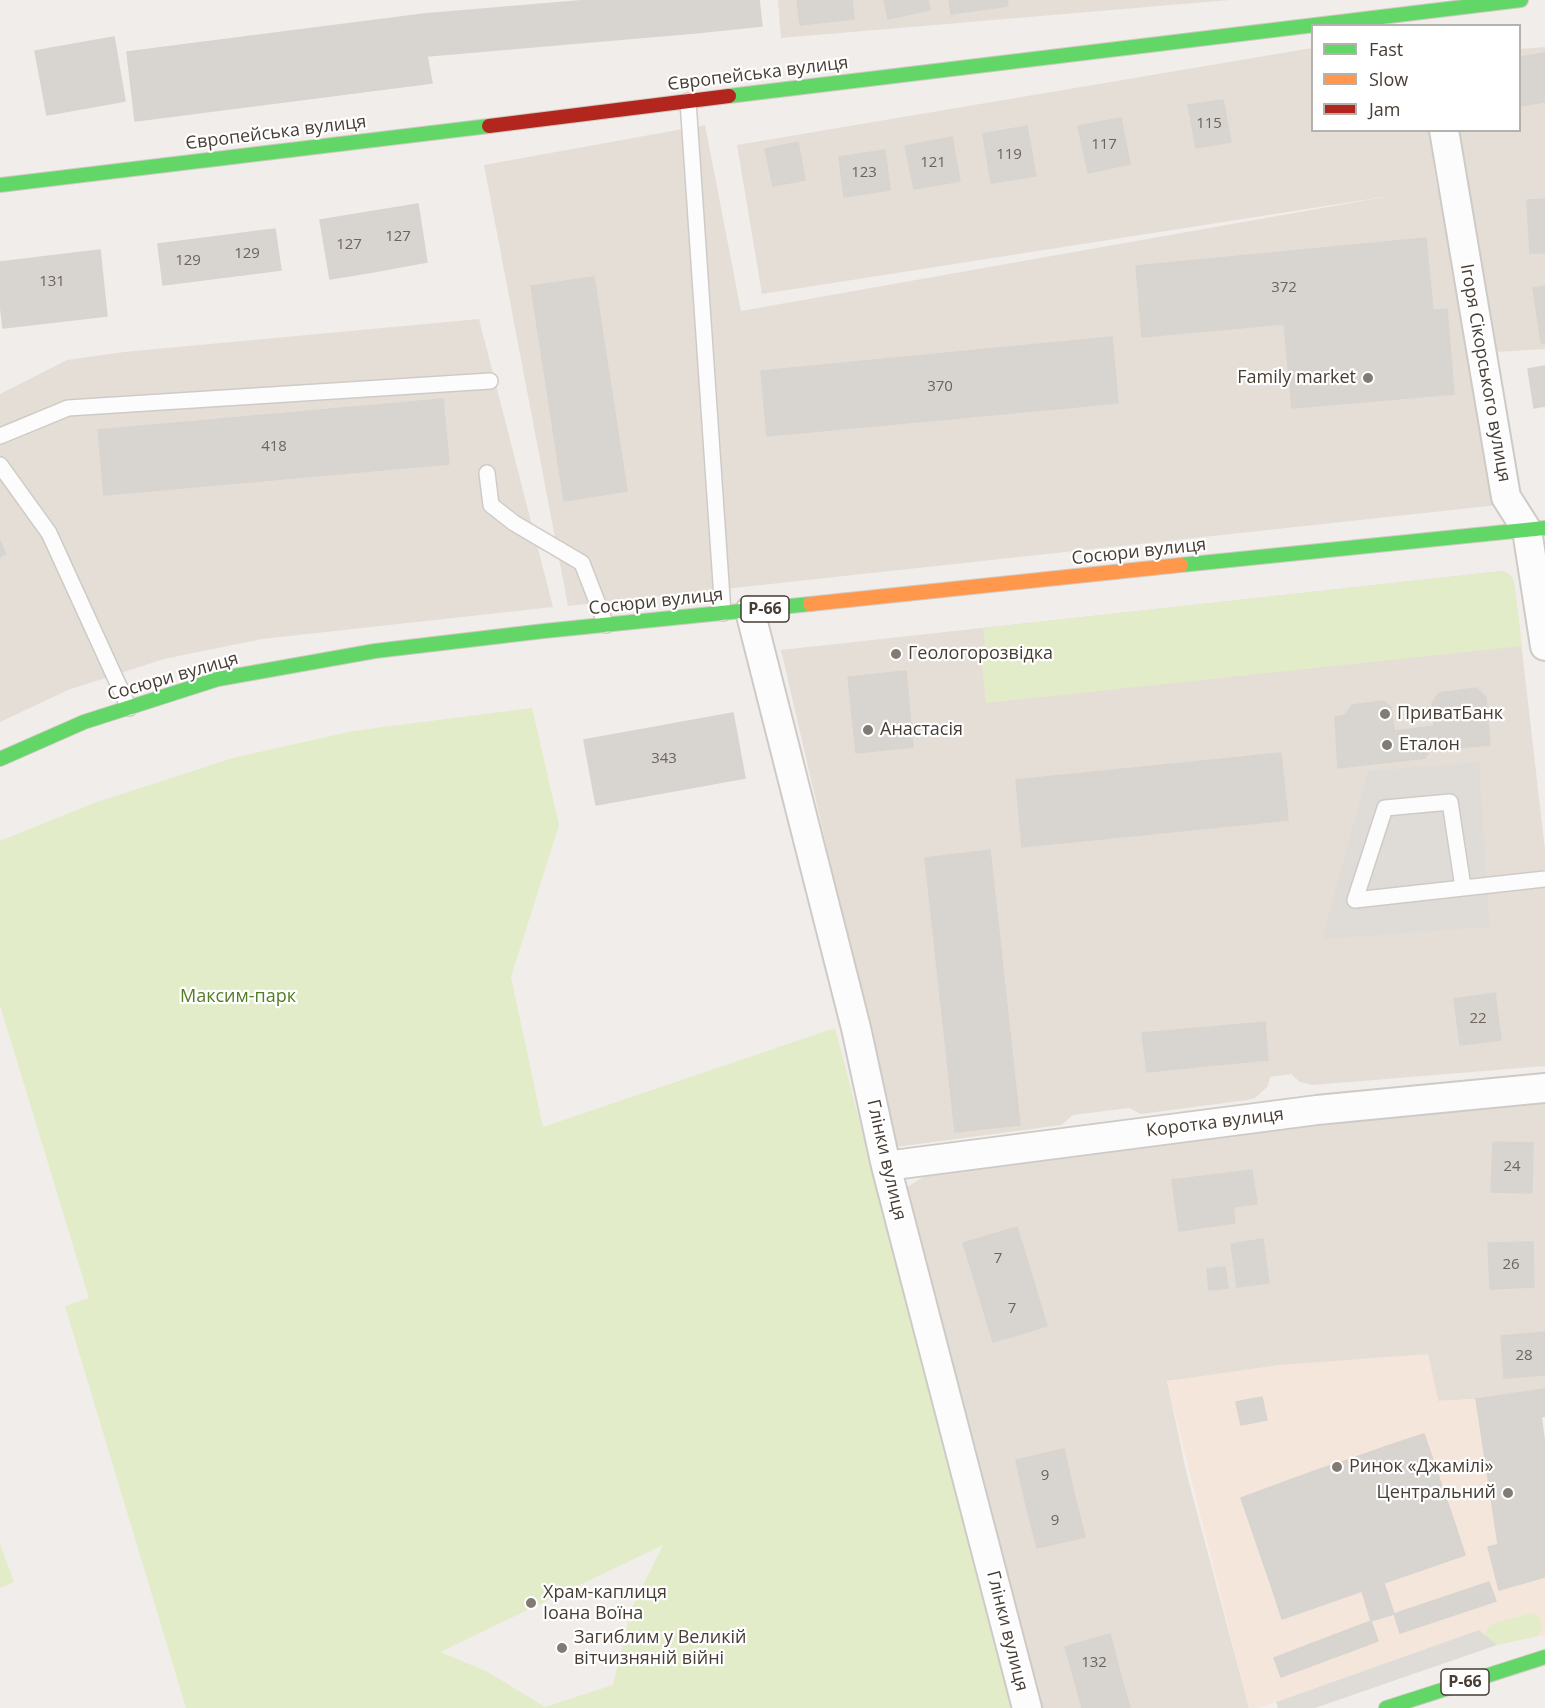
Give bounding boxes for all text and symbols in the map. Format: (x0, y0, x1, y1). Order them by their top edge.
legend (1311, 24, 1521, 132)
text: Fast (1369, 37, 1403, 61)
street label: Європейська вулиця (666, 52, 850, 96)
text: Slow (1369, 67, 1408, 91)
text: Jam (1369, 97, 1401, 121)
street label: Європейська вулиця (184, 111, 368, 155)
house number: 115 (1196, 115, 1222, 133)
house number: 117 (1091, 136, 1117, 154)
house number: 119 (996, 146, 1022, 164)
house number: 121 (920, 154, 946, 172)
house number: 123 (851, 164, 877, 182)
house number: 127 (385, 228, 411, 246)
house number: 127 (336, 236, 362, 254)
house number: 129 (234, 245, 260, 263)
house number: 129 (175, 252, 201, 270)
street label: Ігоря Сікорського вулиця (1455, 262, 1515, 484)
house number: 131 (39, 273, 65, 291)
house number: 372 (1271, 279, 1297, 297)
place label: Family market (1237, 367, 1356, 389)
marker: Family market (1361, 371, 1375, 385)
house number: 370 (927, 378, 953, 396)
house number: 418 (261, 438, 287, 456)
street label: Сосюри вулиця (1071, 534, 1207, 570)
street label: Сосюри вулиця (588, 584, 724, 620)
road number: Р-66 (741, 596, 789, 622)
place label: Геологорозвідка (908, 643, 1053, 665)
marker: Геологорозвідка (889, 647, 903, 661)
street label: Сосюри вулиця (105, 648, 241, 706)
place label: ПриватБанк (1397, 703, 1503, 725)
marker: ПриватБанк (1378, 707, 1392, 721)
place label: Анастасія (880, 719, 963, 741)
marker: Анастасія (861, 723, 875, 737)
place label: Еталон (1399, 734, 1460, 756)
marker: Еталон (1380, 738, 1394, 752)
house number: 343 (651, 750, 677, 768)
park label: Максим-парк (180, 986, 296, 1008)
house number: 22 (1469, 1010, 1487, 1028)
street label: Глінки вулиця (862, 1097, 910, 1223)
street label: Коротка вулиця (1145, 1104, 1285, 1142)
house number: 24 (1503, 1158, 1521, 1176)
house number: 7 (994, 1250, 1002, 1268)
house number: 26 (1502, 1256, 1520, 1274)
house number: 7 (1008, 1300, 1016, 1318)
house number: 28 (1515, 1347, 1533, 1365)
place label: Ринок «Джамілі» (1349, 1456, 1493, 1478)
marker: Ринок «Джамілі» (1330, 1460, 1344, 1474)
house number: 9 (1041, 1467, 1049, 1485)
place label: Центральний (1377, 1482, 1496, 1504)
marker: Центральний (1501, 1486, 1515, 1500)
house number: 9 (1051, 1512, 1059, 1530)
street label: Глінки вулиця (982, 1569, 1032, 1693)
place label: Храм-каплиця Іоана Воїна (543, 1582, 667, 1624)
marker: Храм-каплиця Іоана Воїна (524, 1596, 538, 1610)
place label: Загиблим у Великій вітчизняній війні (574, 1627, 746, 1670)
marker: Загиблим у Великій вітчизняній війні (555, 1641, 569, 1655)
house number: 132 (1081, 1654, 1107, 1672)
road number: Р-66 (1441, 1669, 1489, 1695)

